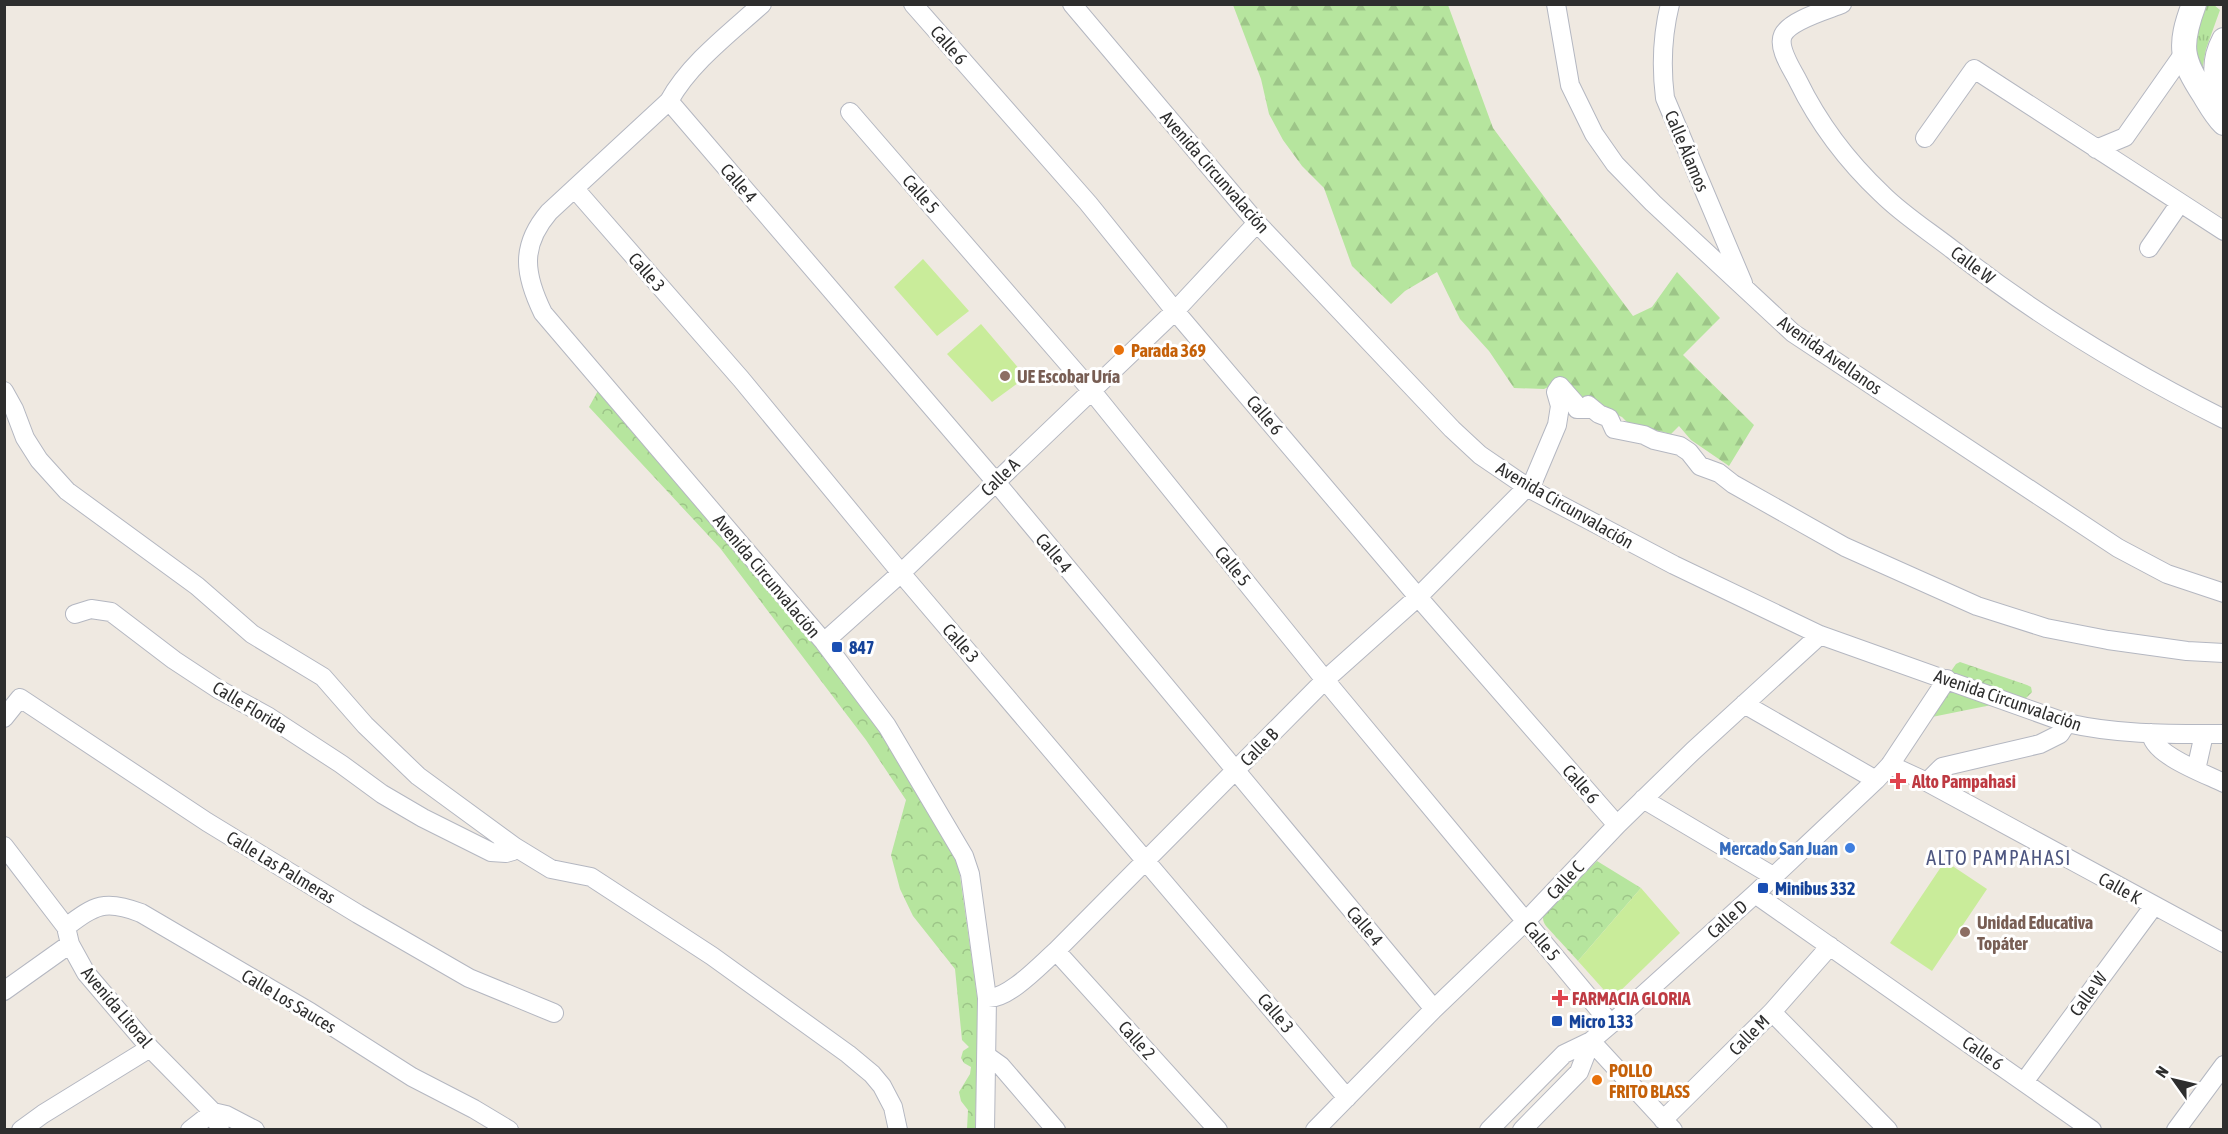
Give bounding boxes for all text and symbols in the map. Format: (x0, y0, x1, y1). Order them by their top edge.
street label: Calle 6 (926, 21, 972, 69)
street label: Avenida Circunvalación (1156, 107, 1274, 237)
street label: Calle Álamos (1660, 107, 1714, 195)
street label: Calle 4 (716, 159, 762, 207)
street label: Calle 5 (898, 170, 944, 218)
street label: Calle W (1947, 242, 1999, 288)
street label: Calle 3 (624, 248, 670, 296)
street label: Avenida Avellanos (1774, 311, 1886, 399)
place label: Parada 369 (1131, 340, 1206, 361)
marker: Parada 369 (1112, 343, 1126, 357)
place label: UE Escobar Uría (1017, 366, 1120, 387)
marker: UE Escobar Uría (998, 369, 1012, 383)
street label: Calle 6 (1243, 391, 1287, 439)
street label: Calle A (976, 454, 1024, 500)
street label: Avenida Circunvalación (1493, 457, 1637, 553)
street label: Avenida Circunvalación (709, 510, 825, 642)
street label: Calle 4 (1032, 529, 1076, 577)
street label: Calle 5 (1211, 542, 1255, 590)
street label: Calle 3 (938, 619, 984, 667)
place label: 847 (849, 637, 874, 658)
marker: 847 (830, 640, 844, 654)
street label: Avenida Circunvalación (1931, 665, 2085, 735)
street label: Calle Florida (209, 677, 291, 737)
street label: Calle B (1236, 723, 1283, 770)
street label: Calle 6 (1558, 760, 1604, 808)
place label: Alto Pampahasi (1911, 771, 2016, 792)
marker: Alto Pampahasi (1889, 772, 1907, 790)
street label: Calle Las Palmeras (223, 826, 339, 908)
place label: Mercado San Juan (1719, 838, 1838, 859)
marker: Mercado San Juan (1843, 841, 1857, 855)
district label: ALTO PAMPAHASI (1926, 846, 2072, 869)
street label: Calle C (1542, 857, 1588, 903)
street label: Calle K (2095, 868, 2145, 908)
place label: Minibus 332 (1775, 878, 1856, 899)
marker: Minibus 332 (1756, 881, 1770, 895)
street label: Calle D (1703, 896, 1751, 942)
street label: Calle 4 (1343, 902, 1387, 950)
place label: Unidad Educativa Topáter (1977, 912, 2093, 954)
street label: Calle 5 (1520, 917, 1564, 965)
marker: Unidad Educativa Topáter (1958, 925, 1972, 939)
street label: Avenida Litoral (77, 962, 157, 1052)
street label: Calle Los Sauces (238, 965, 340, 1037)
street label: Calle W (2065, 968, 2111, 1020)
place label: FARMACIA GLORIA (1572, 988, 1691, 1009)
street label: Calle 3 (1254, 989, 1298, 1037)
marker: FARMACIA GLORIA (1553, 991, 1567, 1005)
street label: Calle M (1724, 1010, 1774, 1060)
place label: Micro 133 (1569, 1011, 1633, 1032)
marker: Micro 133 (1550, 1014, 1564, 1028)
street label: Calle 2 (1114, 1016, 1160, 1064)
street label: Calle 6 (1959, 1032, 2007, 1074)
north arrow (2144, 1050, 2204, 1110)
place label: POLLO FRITO BLASS (1609, 1060, 1690, 1102)
text: N (2151, 1063, 2172, 1081)
marker: POLLO FRITO BLASS (1590, 1073, 1604, 1087)

